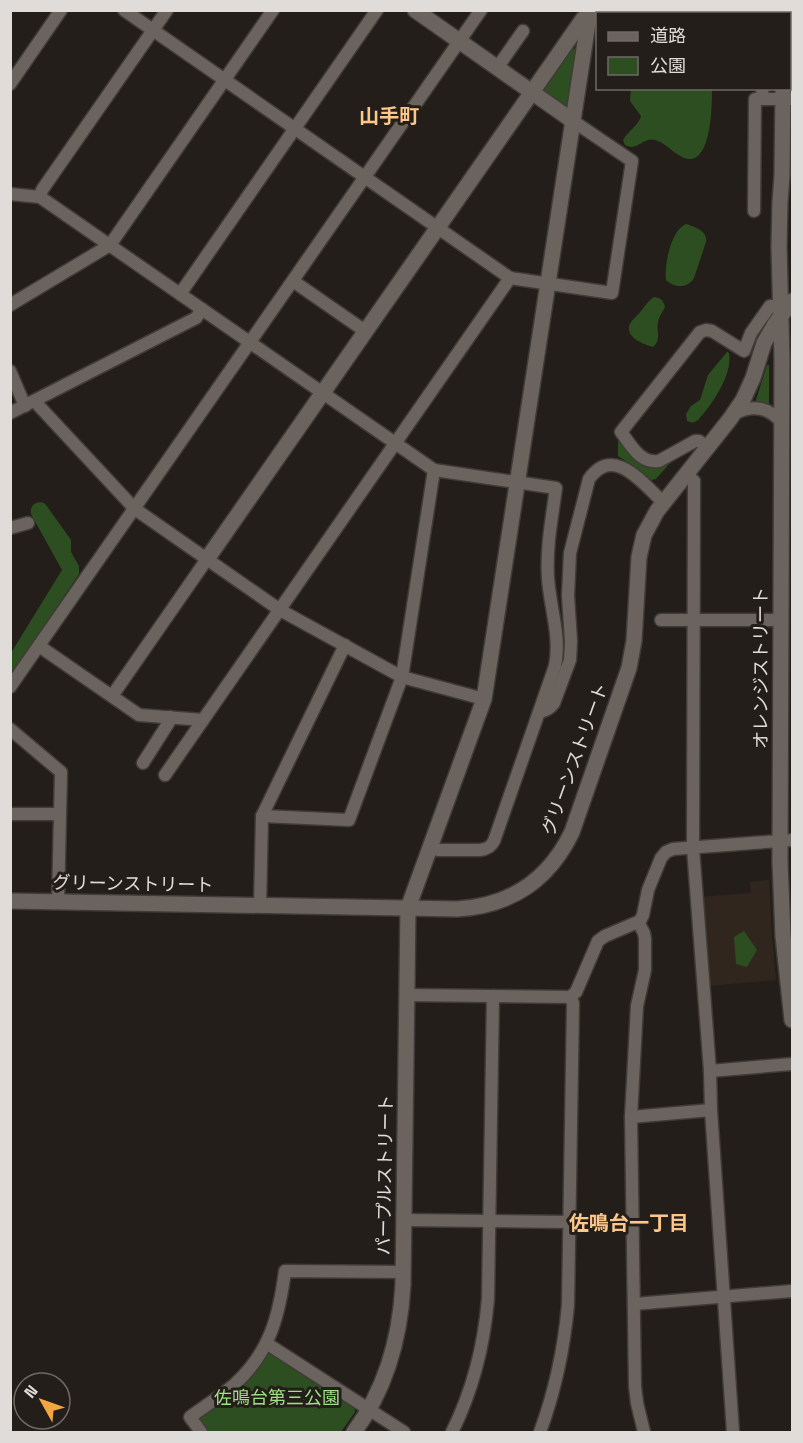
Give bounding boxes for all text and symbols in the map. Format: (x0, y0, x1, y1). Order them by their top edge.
legend (596, 12, 791, 90)
text: 道路 (650, 24, 686, 47)
text: 公園 (650, 54, 686, 77)
district label: 山手町 (359, 103, 419, 129)
street label: オレンジストリート (749, 587, 772, 749)
street label: グリーンストリート (536, 679, 613, 838)
street label: グリーンストリート (52, 871, 214, 896)
street label: パープルストリート (372, 1094, 397, 1256)
district label: 佐鳴台一丁目 (569, 1210, 689, 1236)
north arrow (12, 1371, 72, 1431)
text: N (19, 1381, 42, 1403)
park label: 佐鳴台第三公園 (214, 1386, 340, 1409)

